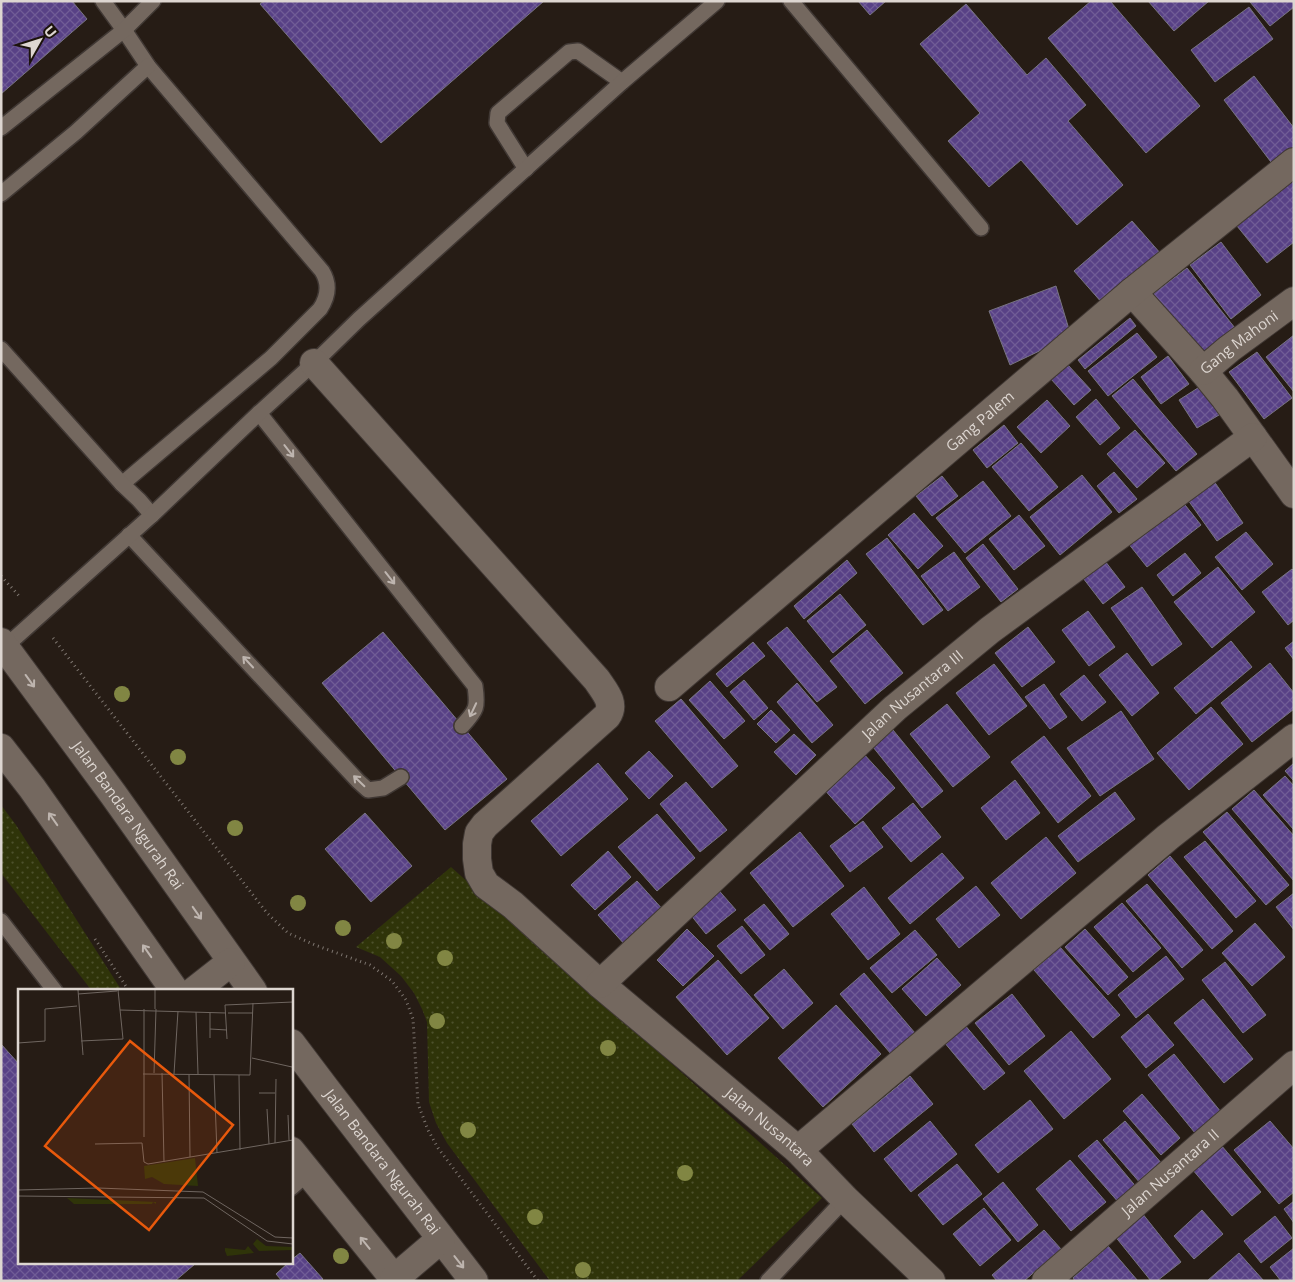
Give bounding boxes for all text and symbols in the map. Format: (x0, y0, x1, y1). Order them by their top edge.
north arrow (15, 15, 65, 65)
text: U (40, 21, 61, 42)
street label: Gang Mahoni (1195, 305, 1282, 378)
street label: Gang Palem (941, 386, 1018, 456)
one-way arrow (283, 444, 294, 457)
one-way arrow (384, 571, 395, 584)
street label: Jalan Nusantara III (856, 645, 967, 744)
one-way arrow (242, 656, 254, 669)
one-way arrow (25, 674, 36, 687)
one-way arrow (468, 702, 478, 717)
street label: Jalan Bandara Ngurah Rai (67, 735, 189, 893)
one-way arrow (352, 775, 365, 787)
one-way arrow (48, 812, 58, 826)
one-way arrow (192, 905, 202, 919)
one-way arrow (142, 944, 152, 958)
inset map (18, 989, 292, 1264)
street label: Jalan Nusantara (720, 1081, 819, 1170)
street label: Jalan Bandara Ngurah Rai (319, 1083, 445, 1238)
street label: Jalan Nusantara II (1115, 1124, 1223, 1221)
one-way arrow (359, 1237, 370, 1250)
one-way arrow (454, 1255, 464, 1269)

